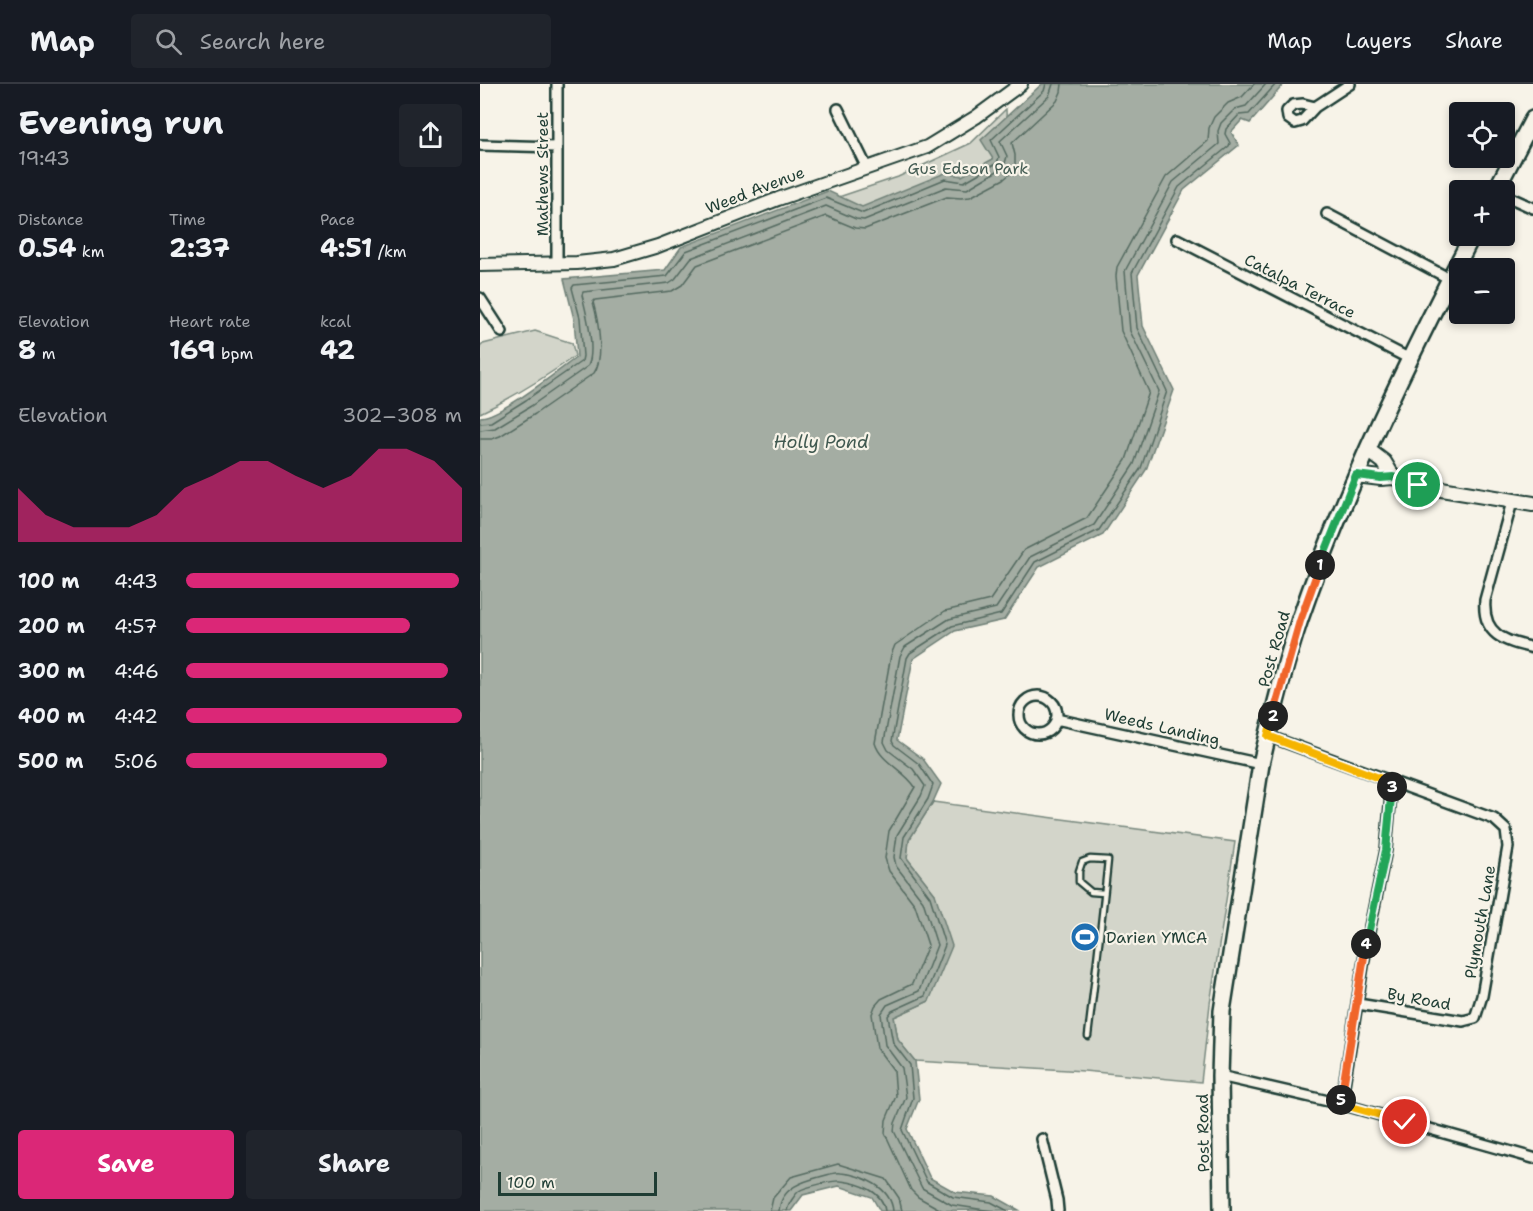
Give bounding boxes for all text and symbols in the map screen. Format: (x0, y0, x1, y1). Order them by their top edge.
search box (131, 14, 551, 68)
text: Map (30, 22, 95, 60)
icon: search (152, 25, 185, 58)
text: Search here (200, 27, 325, 56)
text: Map (1267, 27, 1312, 55)
text: Layers (1345, 27, 1412, 55)
text: Share (1445, 27, 1503, 55)
text: Evening run (18, 100, 224, 145)
map controls (1449, 102, 1515, 324)
button: locate (1449, 102, 1515, 168)
button: share (399, 104, 462, 167)
street label: Mathews Street (532, 112, 553, 236)
text: 19:43 (18, 145, 70, 171)
park label: Gus Edson Park (908, 158, 1028, 179)
street label: Weed Avenue (702, 161, 808, 219)
button: + (1449, 180, 1515, 246)
text: Distance (18, 209, 84, 230)
text: Time (169, 209, 206, 230)
text: Pace (320, 209, 355, 230)
text: 0.54 (18, 230, 76, 265)
text: 2:37 (169, 230, 230, 265)
text: 4:51 (320, 230, 373, 265)
text: km (76, 241, 105, 262)
text: /km (373, 241, 407, 262)
street label: Catalpa Terrace (1241, 249, 1359, 323)
button: − (1449, 258, 1515, 324)
text: Elevation (18, 311, 90, 332)
text: Heart rate (169, 311, 251, 332)
text: kcal (320, 311, 351, 332)
text: 8 (18, 332, 36, 367)
text: 169 (169, 332, 216, 367)
text: 42 (320, 332, 355, 367)
text: m (36, 343, 55, 364)
text: bpm (216, 343, 253, 364)
text: Elevation (18, 402, 108, 428)
text: 302–308 m (342, 402, 462, 428)
water label: Holly Pond (773, 430, 869, 454)
pin (1392, 459, 1443, 510)
icon: arrive (1401, 468, 1434, 501)
pin: 1 (1305, 550, 1335, 580)
text: 1 (1316, 554, 1324, 575)
text: 100 m (18, 568, 80, 594)
text: 4:43 (114, 568, 158, 594)
street label: Post Road (1253, 608, 1295, 690)
text: 200 m (18, 613, 85, 639)
text: 4:57 (114, 613, 157, 639)
text: 300 m (18, 658, 85, 684)
text: 4:46 (114, 658, 159, 684)
pin: 2 (1258, 701, 1288, 731)
text: 400 m (18, 703, 85, 729)
text: 4:42 (114, 703, 158, 729)
street label: Weeds Landing (1102, 703, 1222, 751)
text: 2 (1267, 705, 1279, 726)
text: 500 m (18, 748, 84, 774)
text: 5:06 (114, 748, 158, 774)
pin: 3 (1377, 772, 1407, 802)
text: 3 (1386, 776, 1398, 797)
street label: Plymouth Lane (1460, 864, 1500, 980)
sports icon: Darien YMCA (1069, 921, 1101, 953)
place label: Darien YMCA (1106, 927, 1207, 948)
pin: 4 (1351, 929, 1381, 959)
text: 4 (1360, 933, 1372, 954)
street label: By Road (1386, 983, 1452, 1015)
pin: 5 (1326, 1085, 1356, 1115)
text: 5 (1336, 1089, 1346, 1110)
street label: Post Road (1192, 1094, 1214, 1172)
pin (1379, 1096, 1430, 1147)
icon: check (1388, 1105, 1421, 1138)
button: Save (18, 1130, 234, 1199)
button: Share (246, 1130, 462, 1199)
scale bar (498, 1169, 657, 1196)
text: 100 m (507, 1172, 555, 1193)

